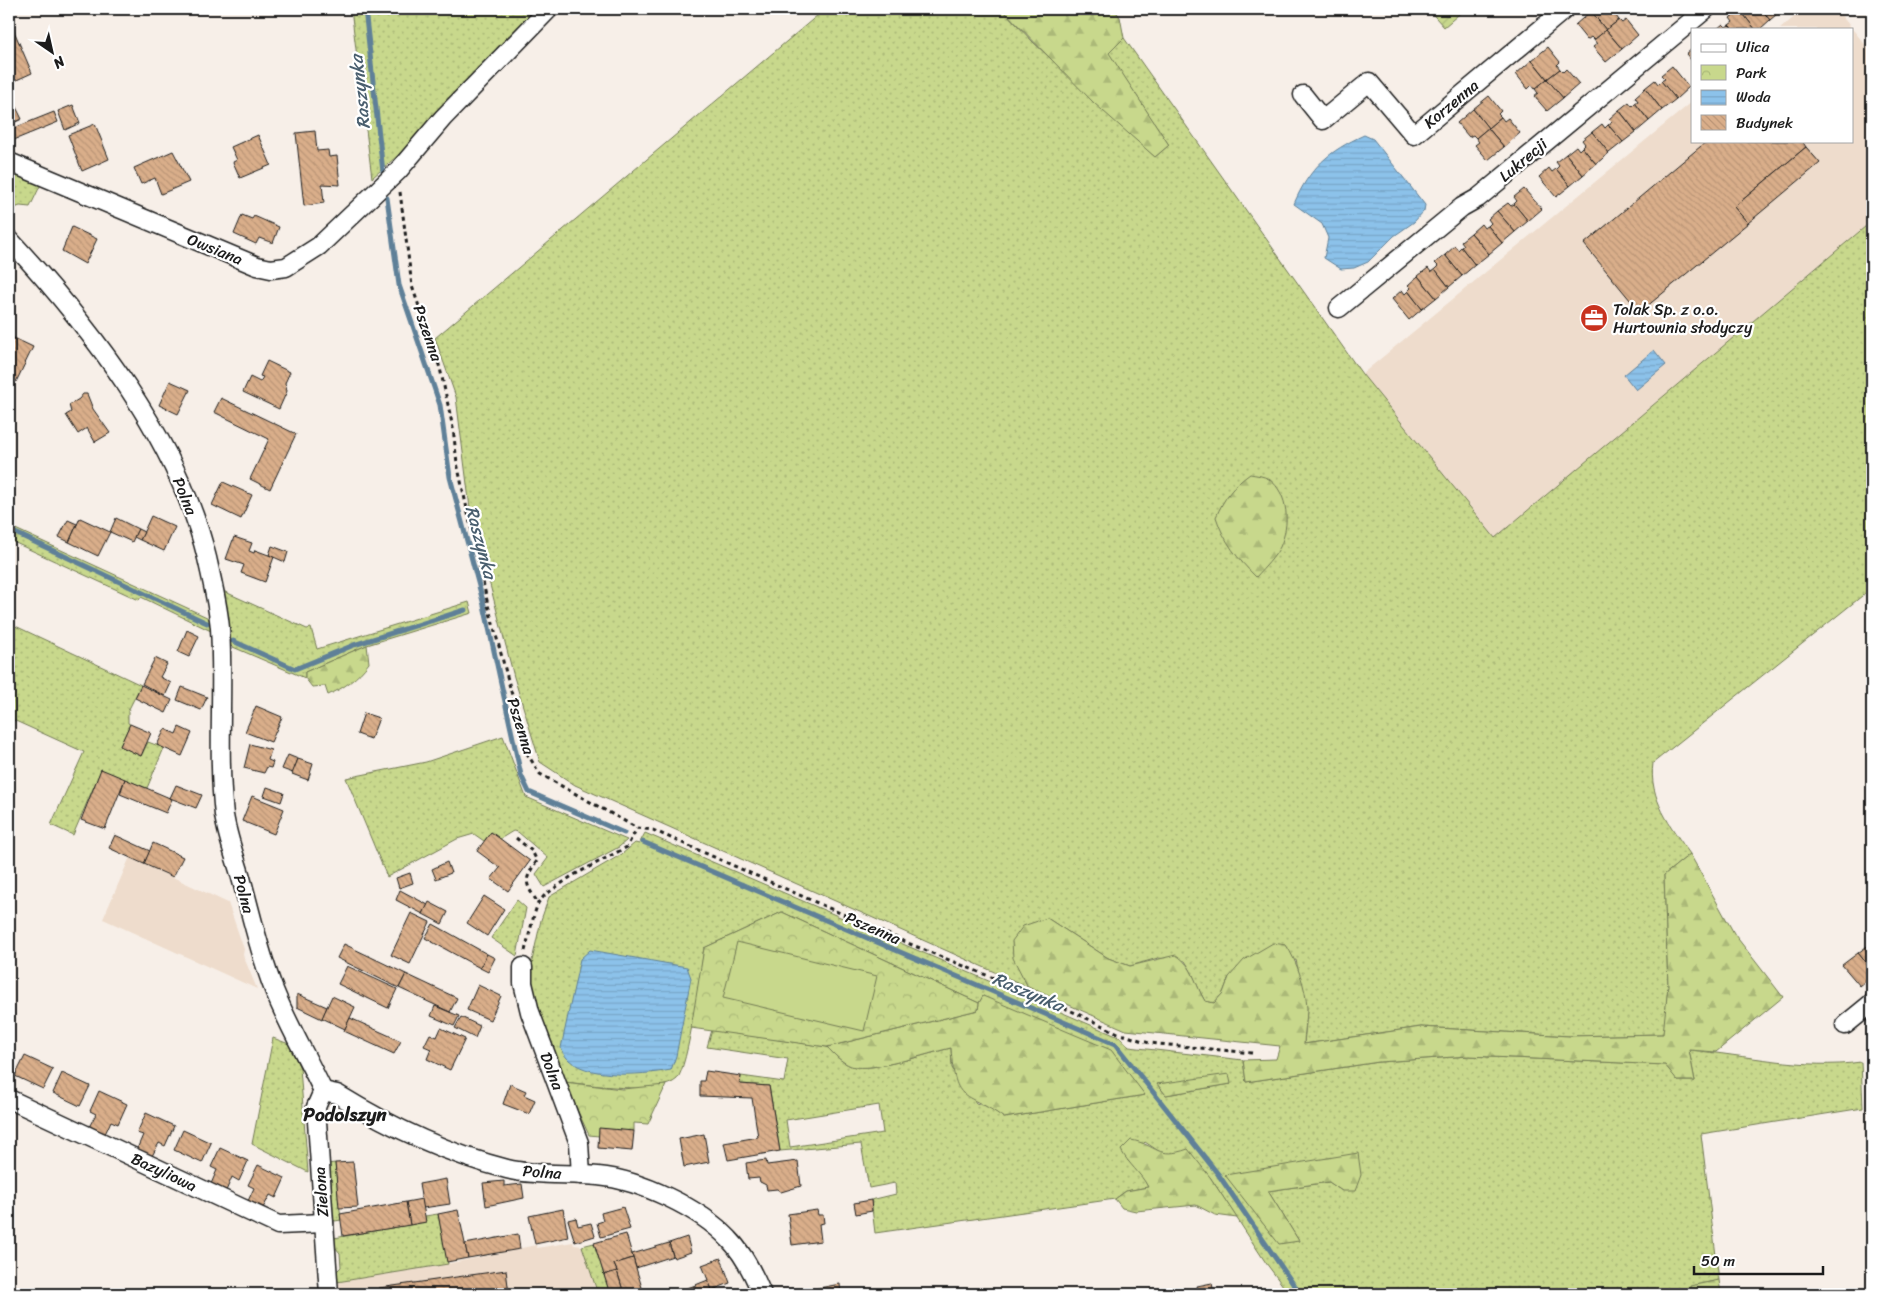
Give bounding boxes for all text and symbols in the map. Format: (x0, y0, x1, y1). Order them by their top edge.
north arrow (28, 28, 78, 78)
legend (1691, 28, 1854, 142)
text: Ulica (1736, 34, 1770, 60)
text: N (48, 49, 71, 76)
water label: Raszynka (340, 51, 380, 131)
text: Park (1736, 60, 1767, 86)
street label: Korzenna (1417, 72, 1485, 136)
text: Woda (1736, 84, 1771, 110)
text: Budynek (1736, 110, 1794, 136)
street label: Lukrecji (1492, 130, 1555, 189)
street label: Owsiana (183, 225, 247, 273)
place label: Tolak Sp. z o.o. Hurtownia słodyczy (1613, 295, 1753, 342)
street label: Pszenna (405, 301, 452, 366)
office icon: Tolak Sp. z o.o. Hurtownia słodyczy (1579, 303, 1609, 333)
street label: Polna (164, 472, 206, 520)
water label: Raszynka (456, 502, 507, 584)
street label: Pszenna (499, 694, 544, 759)
street label: Polna (225, 871, 263, 918)
street label: Pszenna (840, 903, 906, 953)
water label: Raszynka (988, 963, 1070, 1022)
street label: Dolna (531, 1048, 573, 1095)
district label: Podolszyn (303, 1098, 387, 1131)
street label: Bazyliowa (126, 1144, 202, 1200)
street label: Polna (522, 1156, 563, 1188)
street label: Zielona (305, 1166, 337, 1218)
scale bar (1694, 1243, 1822, 1275)
text: 50 m (1701, 1248, 1736, 1274)

